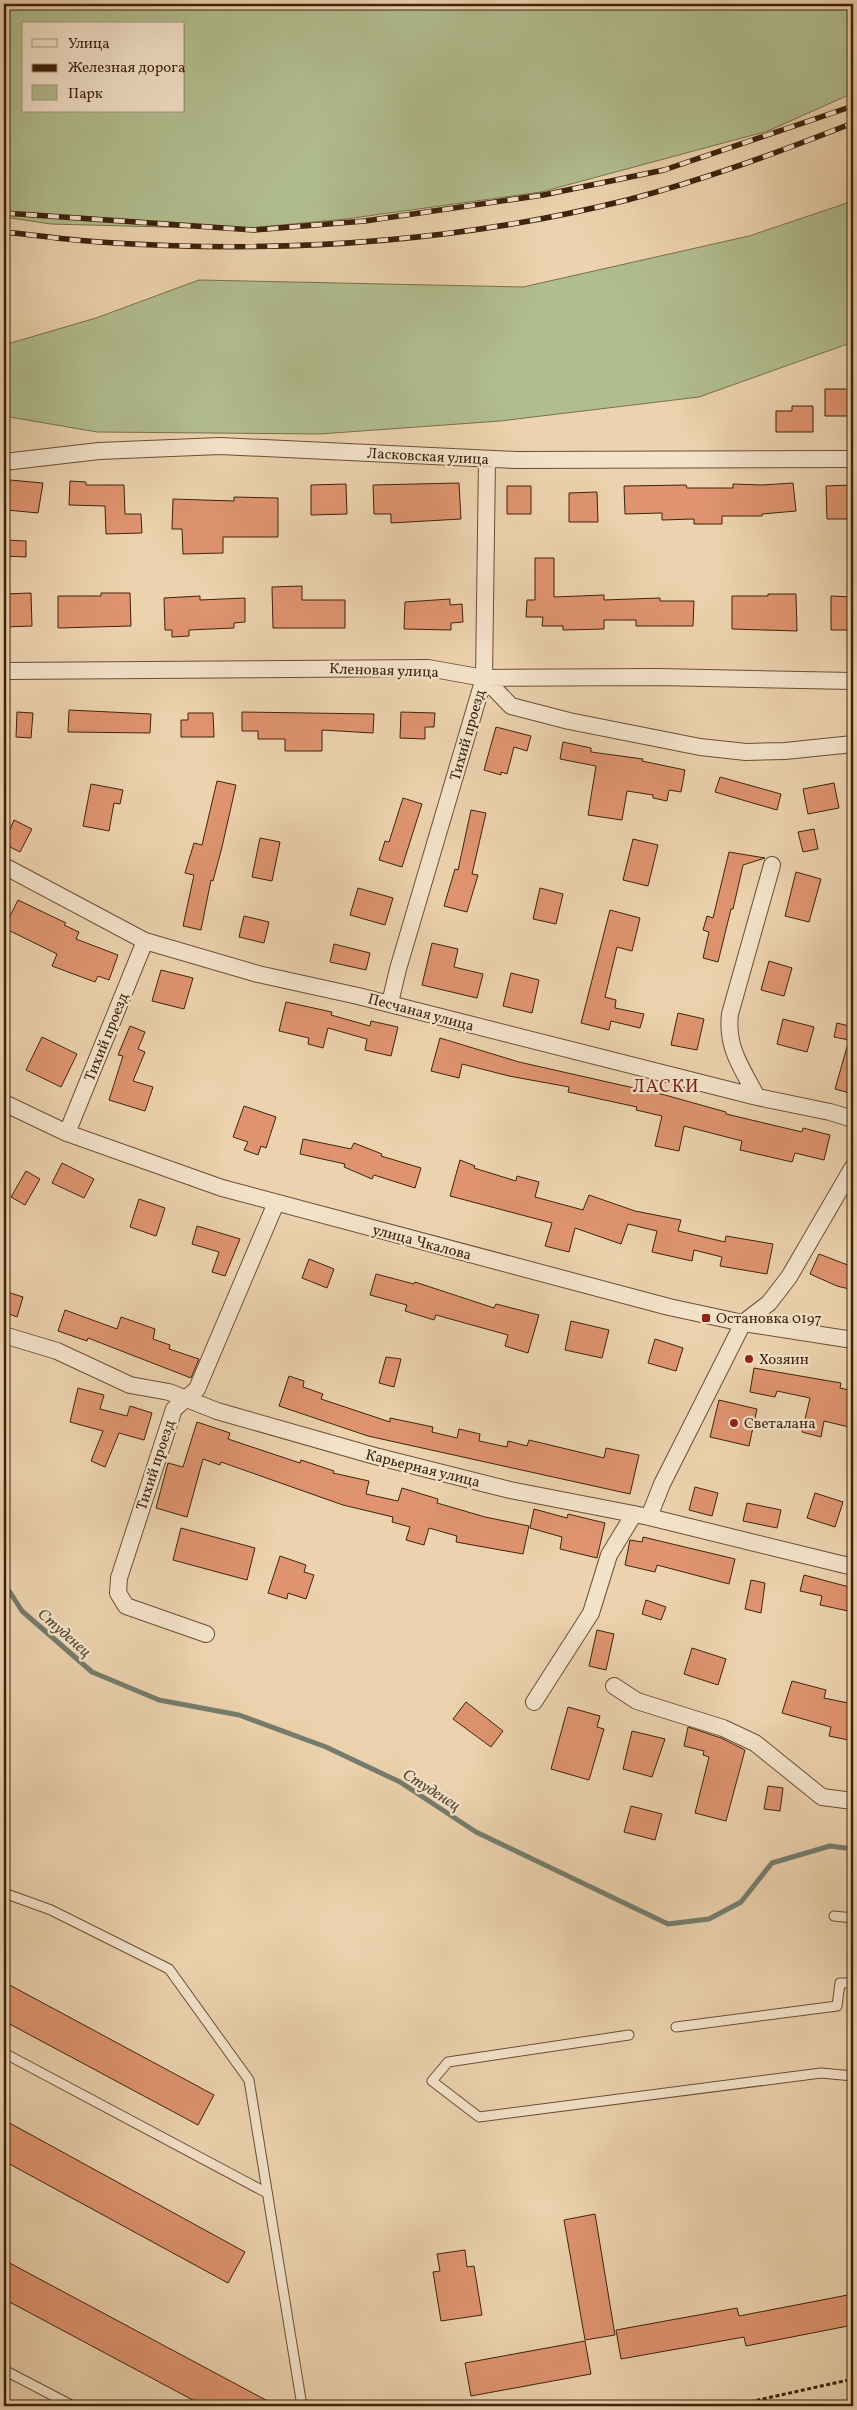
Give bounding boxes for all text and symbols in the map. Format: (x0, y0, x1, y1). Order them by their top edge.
legend (22, 22, 185, 112)
text: Улица (68, 34, 110, 55)
text: Железная дорога (68, 58, 185, 79)
text: Парк (68, 84, 103, 105)
street label: Ласковская улица (366, 444, 489, 471)
street label: Кленовая улица (329, 659, 439, 684)
street label: Тихий проезд (445, 687, 492, 783)
street label: Песчаная улица (365, 989, 476, 1038)
street label: Тихий проезд (80, 990, 135, 1085)
district label: ЛАСКИ (633, 1075, 700, 1100)
street label: улица Чкалова (370, 1220, 474, 1267)
place label: Остановка 0197 (716, 1309, 822, 1330)
marker: Остановка 0197 (700, 1312, 712, 1324)
place label: Хозяин (759, 1350, 809, 1371)
marker: Хозяин (743, 1353, 755, 1365)
place label: Светалана (744, 1414, 816, 1435)
street label: Тихий проезд (132, 1417, 181, 1513)
marker: Светалана (728, 1417, 740, 1429)
street label: Карьерная улица (363, 1445, 482, 1494)
water label: Студенец (32, 1604, 95, 1663)
water label: Студенец (398, 1764, 464, 1817)

